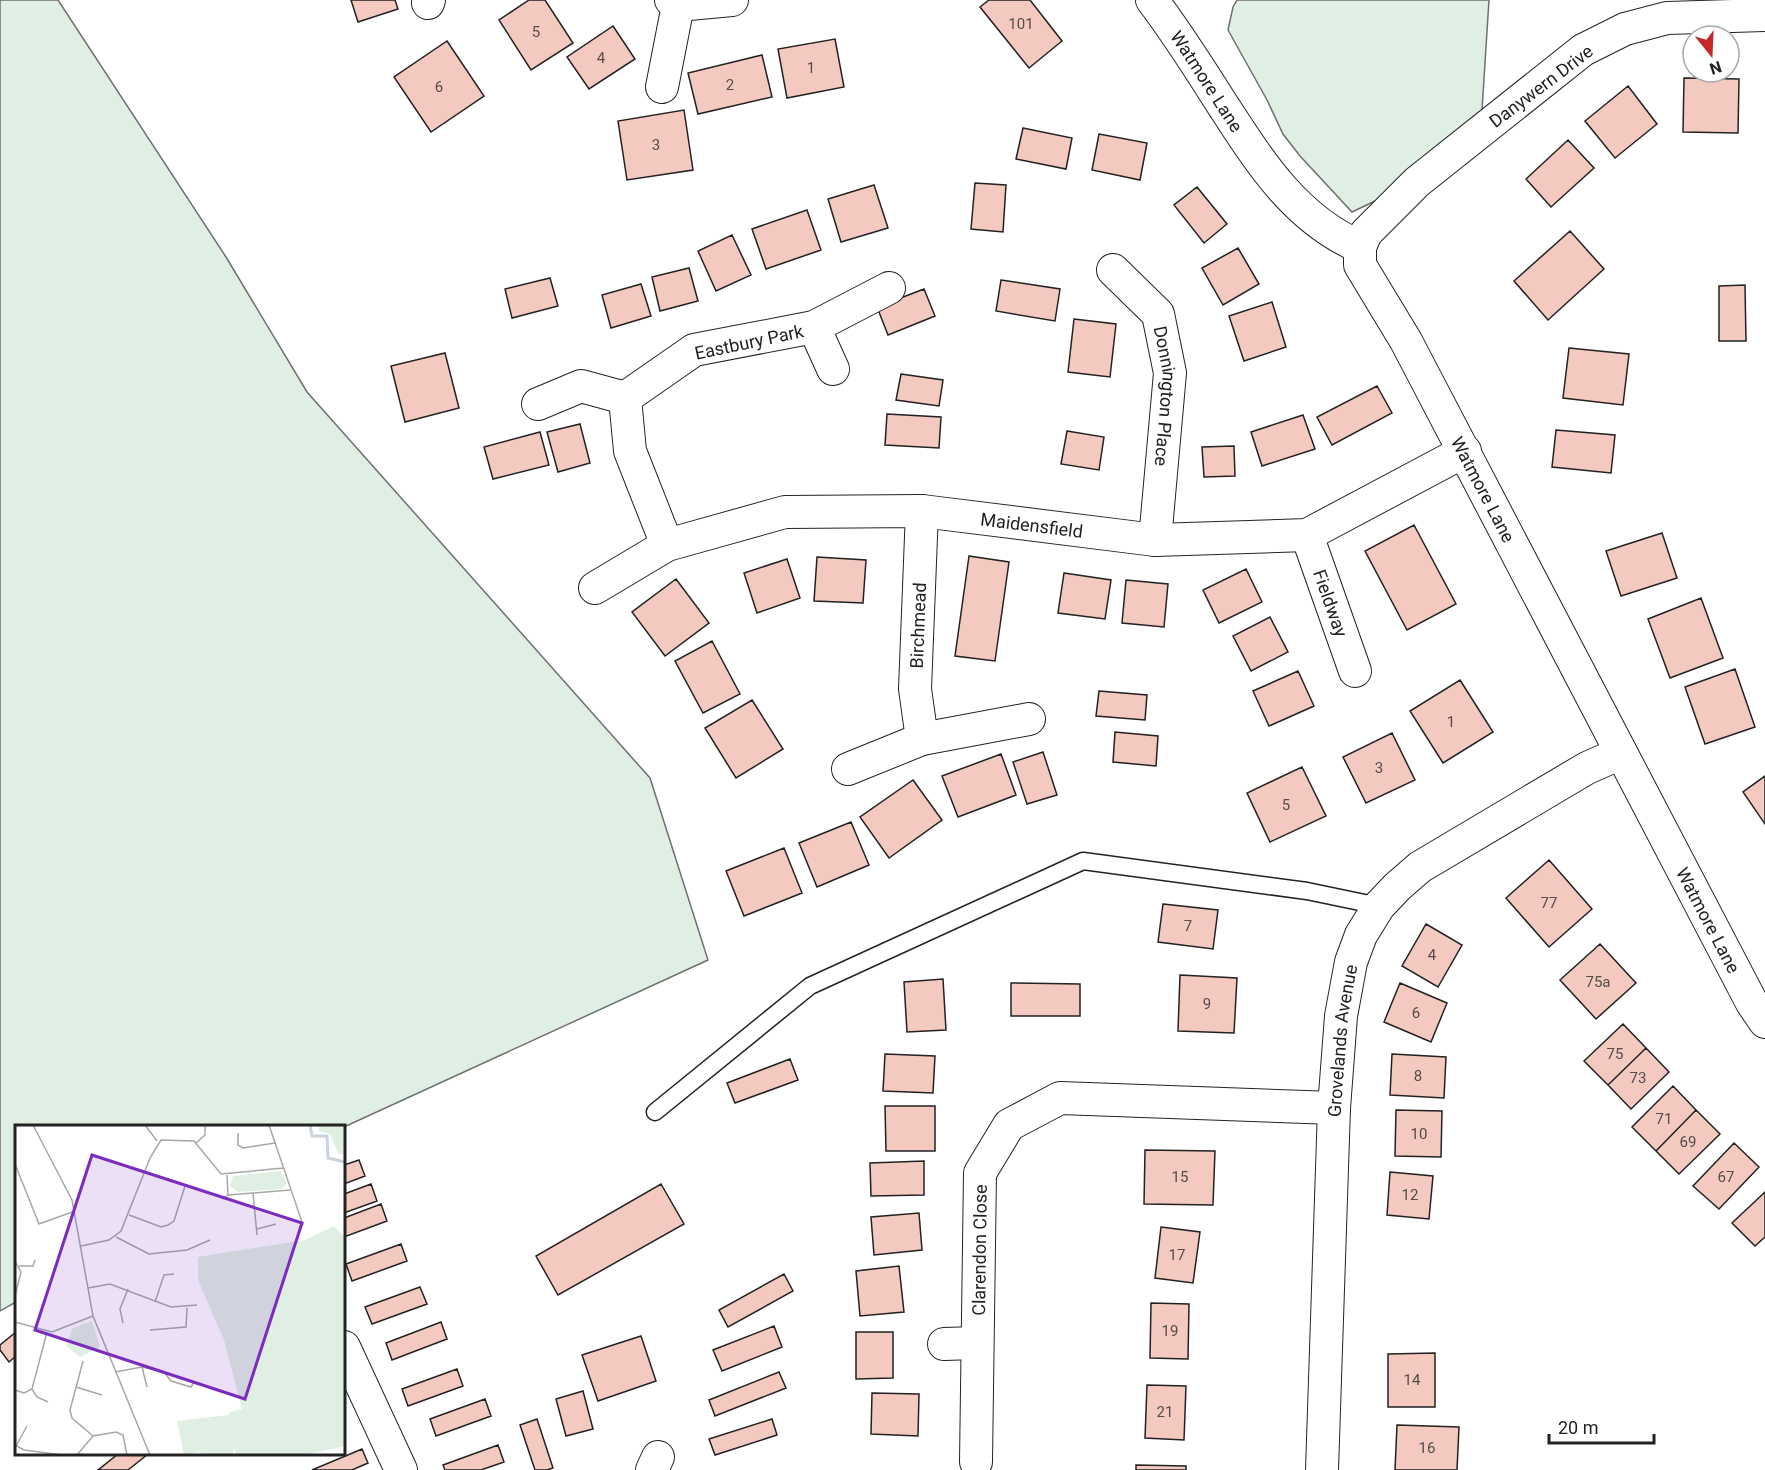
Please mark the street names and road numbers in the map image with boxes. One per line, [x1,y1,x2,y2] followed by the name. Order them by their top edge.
[1167,26,1248,136] street label: Watmore Lane
[1485,40,1597,132] street label: Danywern Drive
[693,320,806,364] street label: Eastbury Park
[1150,324,1181,467] street label: Donnington Place
[1447,433,1520,546] street label: Watmore Lane
[979,508,1084,541] street label: Maidensfield
[1309,566,1353,640] street label: Fieldway
[905,582,930,669] street label: Birchmead
[1672,864,1745,976] street label: Watmore Lane
[1323,963,1361,1117] street label: Grovelands Avenue
[968,1184,990,1316] street label: Clarendon Close

